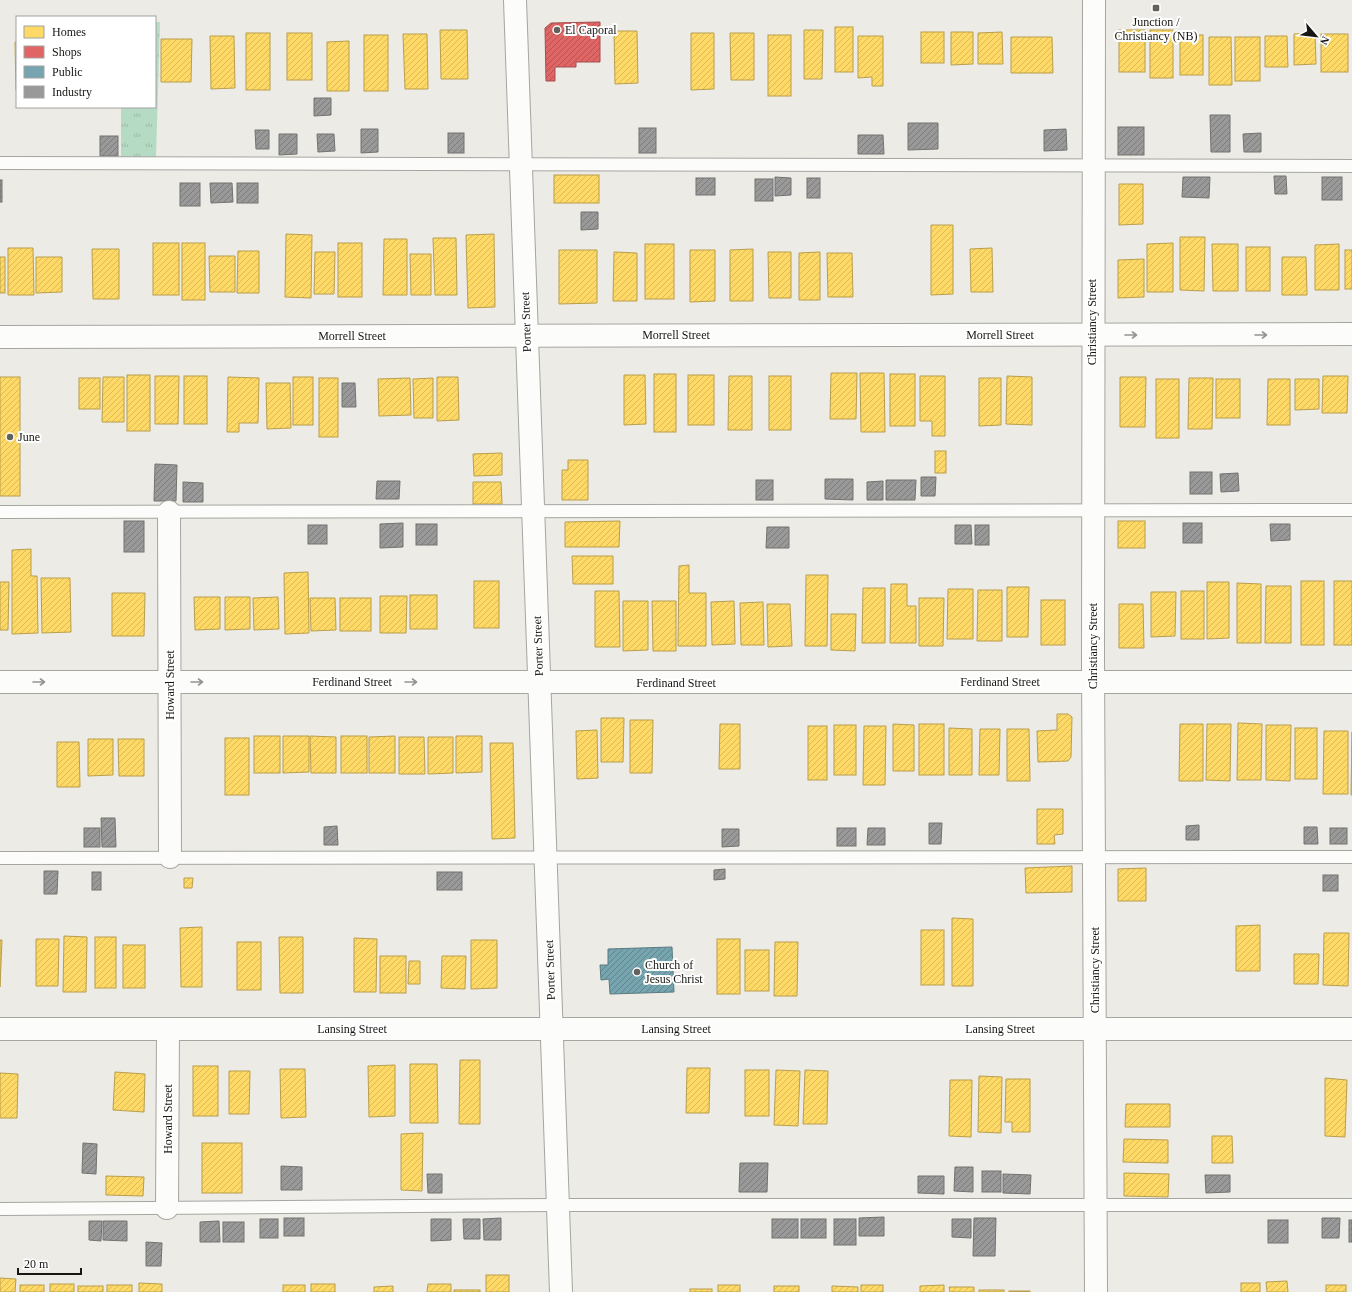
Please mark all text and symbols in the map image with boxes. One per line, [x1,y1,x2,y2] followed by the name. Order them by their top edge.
[1151,3,1161,13] marker: Junction / Christiancy (NB)
[1115,15,1198,43] place label: Junction / Christiancy (NB)
[16,16,156,108] legend
[1296,16,1336,56] north arrow
[565,23,617,37] place label: El Caporal
[52,25,86,39] text: Homes
[552,25,562,35] marker: El Caporal
[1318,34,1332,47] text: N
[52,45,82,59] text: Shops
[52,65,83,79] text: Public
[52,85,92,99] text: Industry
[1085,278,1099,365] street label: Christiancy Street
[518,291,534,352] street label: Porter Street
[642,328,710,342] street label: Morrell Street
[966,328,1034,342] street label: Morrell Street
[318,329,386,343] street label: Morrell Street
[1124,331,1137,339] one-way arrow
[1254,331,1267,338] one-way arrow
[18,430,40,444] place label: June
[5,432,15,442] marker: June
[1086,602,1100,689] street label: Christiancy Street
[530,615,546,676] street label: Porter Street
[163,650,177,720] street label: Howard Street
[312,675,392,689] street label: Ferdinand Street
[960,675,1040,689] street label: Ferdinand Street
[636,676,716,690] street label: Ferdinand Street
[32,678,45,686] one-way arrow
[190,678,203,686] one-way arrow
[404,678,417,686] one-way arrow
[1088,926,1102,1013] street label: Christiancy Street
[542,939,558,1000] street label: Porter Street
[645,958,703,986] place label: Church of Jesus Christ
[632,967,642,977] marker: Church of Jesus Christ
[317,1022,387,1036] street label: Lansing Street
[641,1022,711,1036] street label: Lansing Street
[965,1022,1035,1036] street label: Lansing Street
[161,1084,175,1154] street label: Howard Street
[18,1250,81,1276] scale bar
[24,1257,49,1271] text: 20 m

